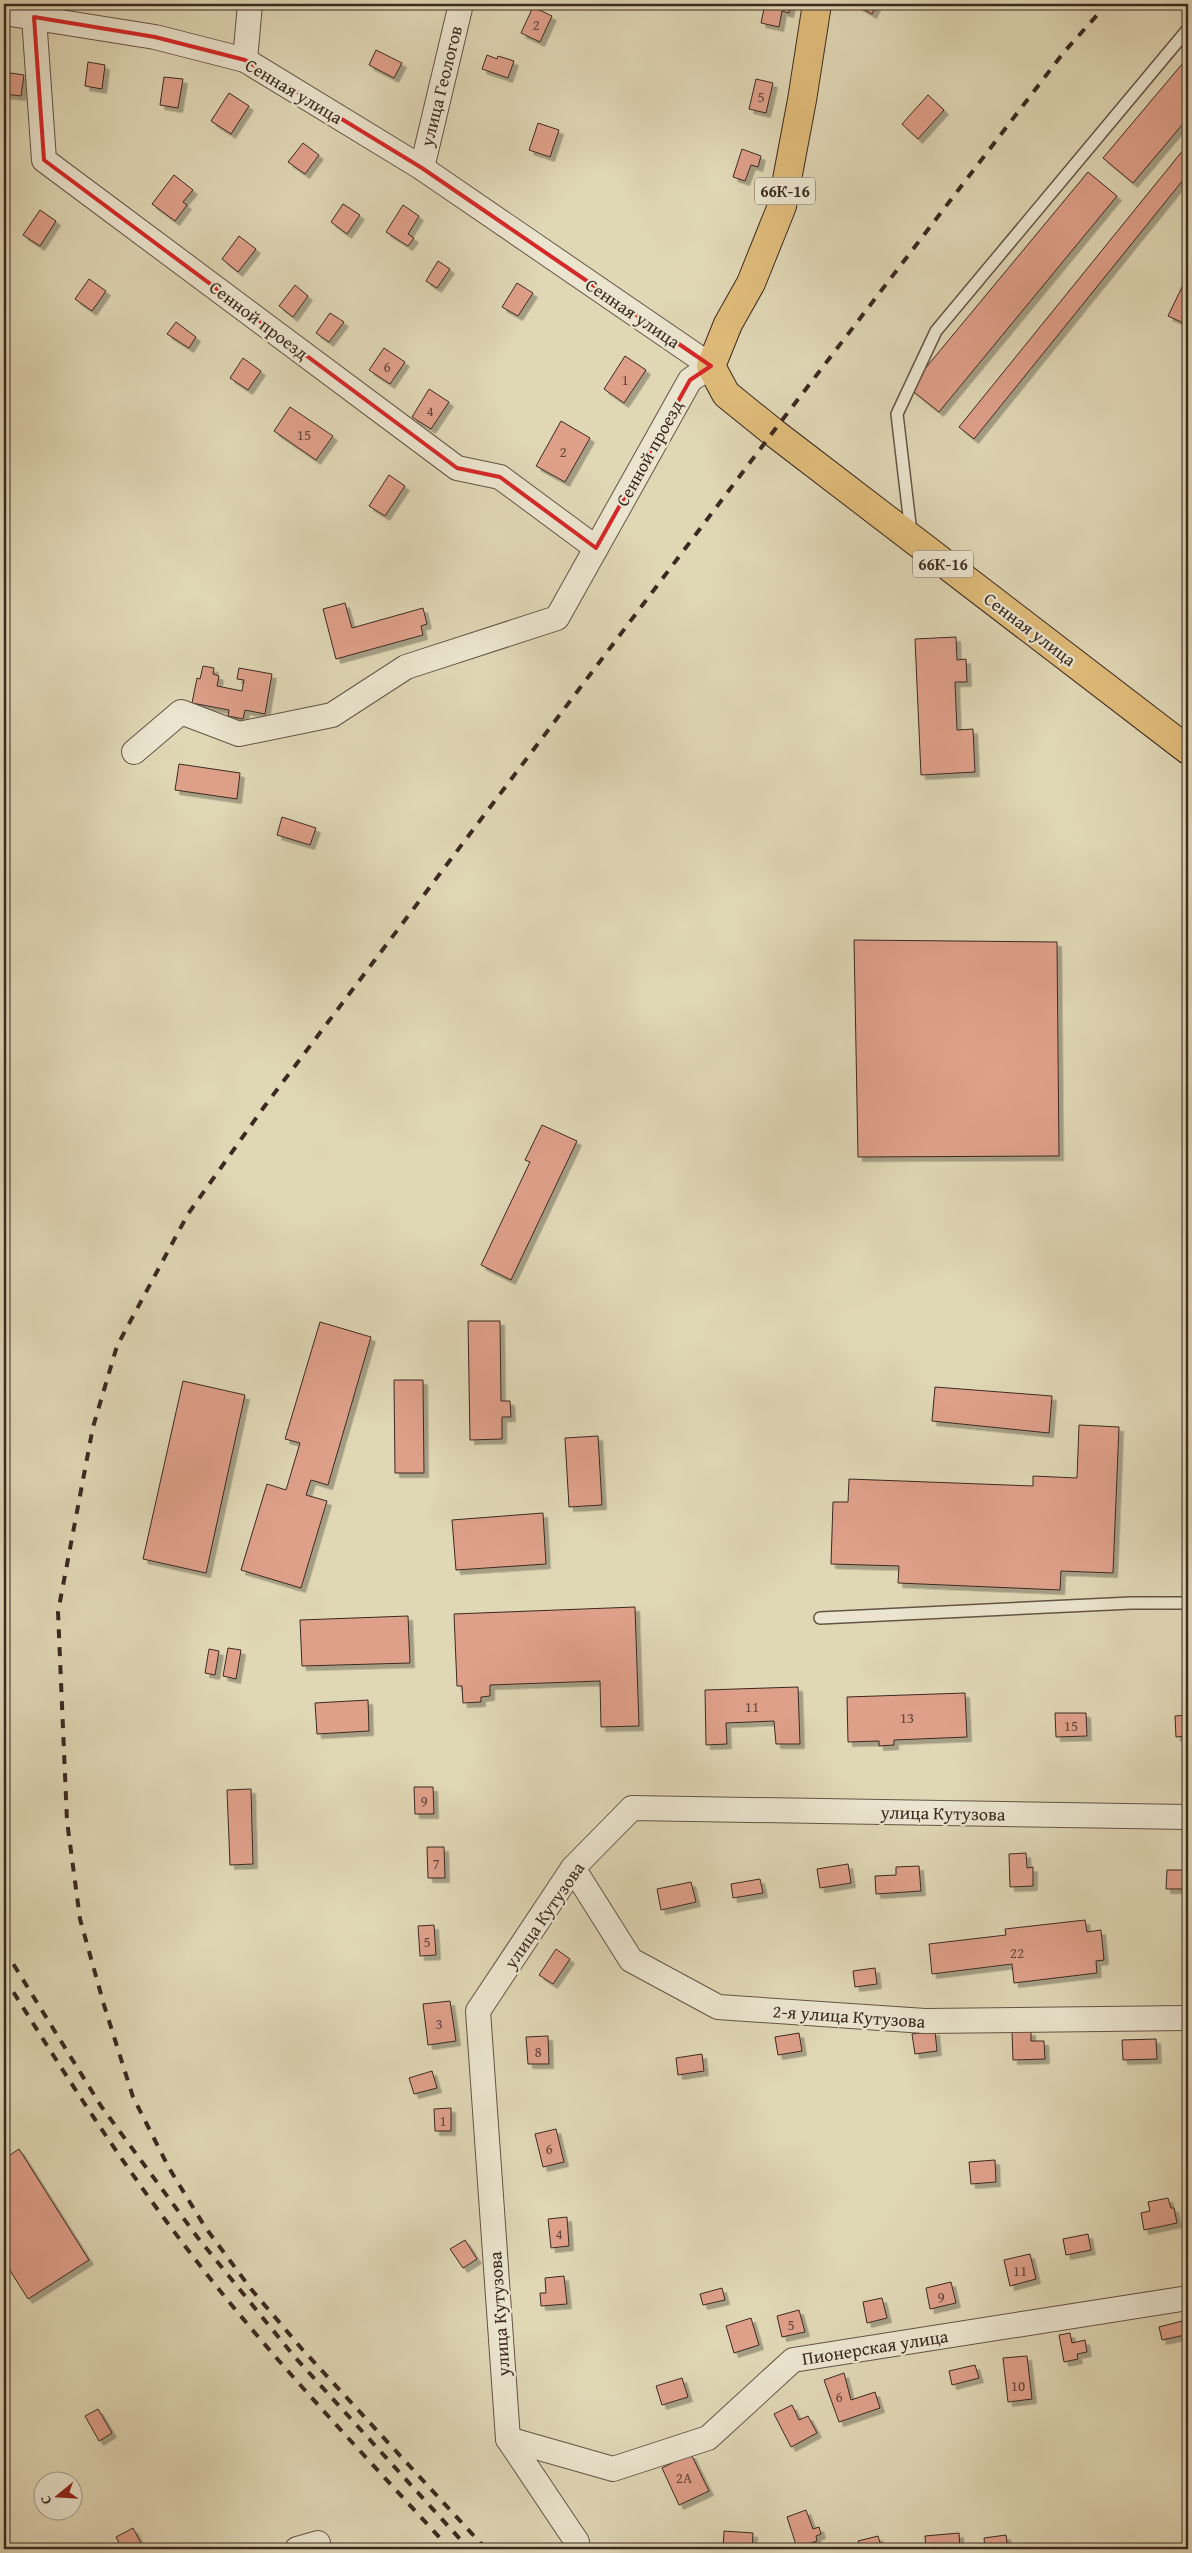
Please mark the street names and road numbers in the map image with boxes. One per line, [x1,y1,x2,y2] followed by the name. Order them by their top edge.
[413,23,469,150] street label: улица Геологов
[240,51,348,131] street label: Сенная улица
[755,178,815,205] road number: 66К-16
[580,271,686,355] street label: Сенная улица
[204,274,314,366] street label: Сенной проезд
[609,395,690,511] street label: Сенной проезд
[913,550,973,578] road number: 66К-16
[978,585,1082,673] street label: Сенная улица
[879,1798,1006,1828] street label: улица Кутузова
[497,1856,591,1975] street label: улица Кутузова
[772,1997,927,2035] street label: 2-я улица Кутузова
[481,2250,517,2378] street label: улица Кутузова
[800,2322,950,2372] street label: Пионерская улица

